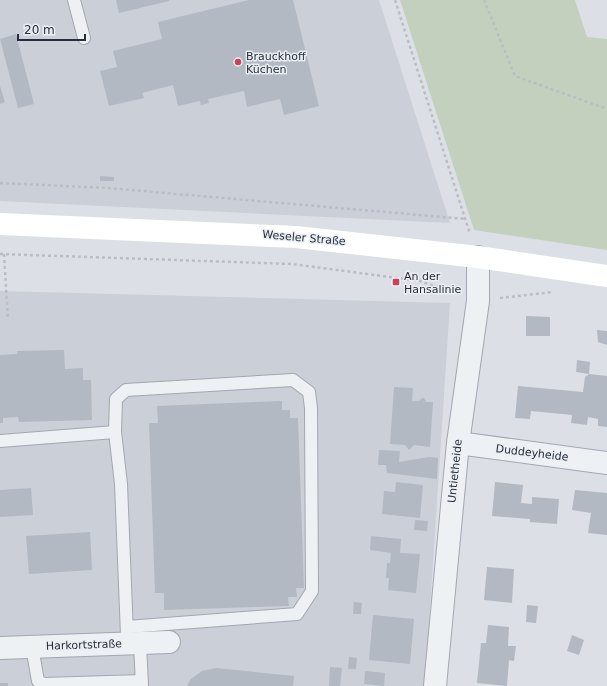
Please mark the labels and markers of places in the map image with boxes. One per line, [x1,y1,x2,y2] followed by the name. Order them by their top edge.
[246,50,306,76] place label: Brauckhoff Küchen
[233,57,243,67] marker: Brauckhoff Küchen
[404,270,462,296] place label: An der Hansalinie
[391,277,401,287] marker: An der Hansalinie

